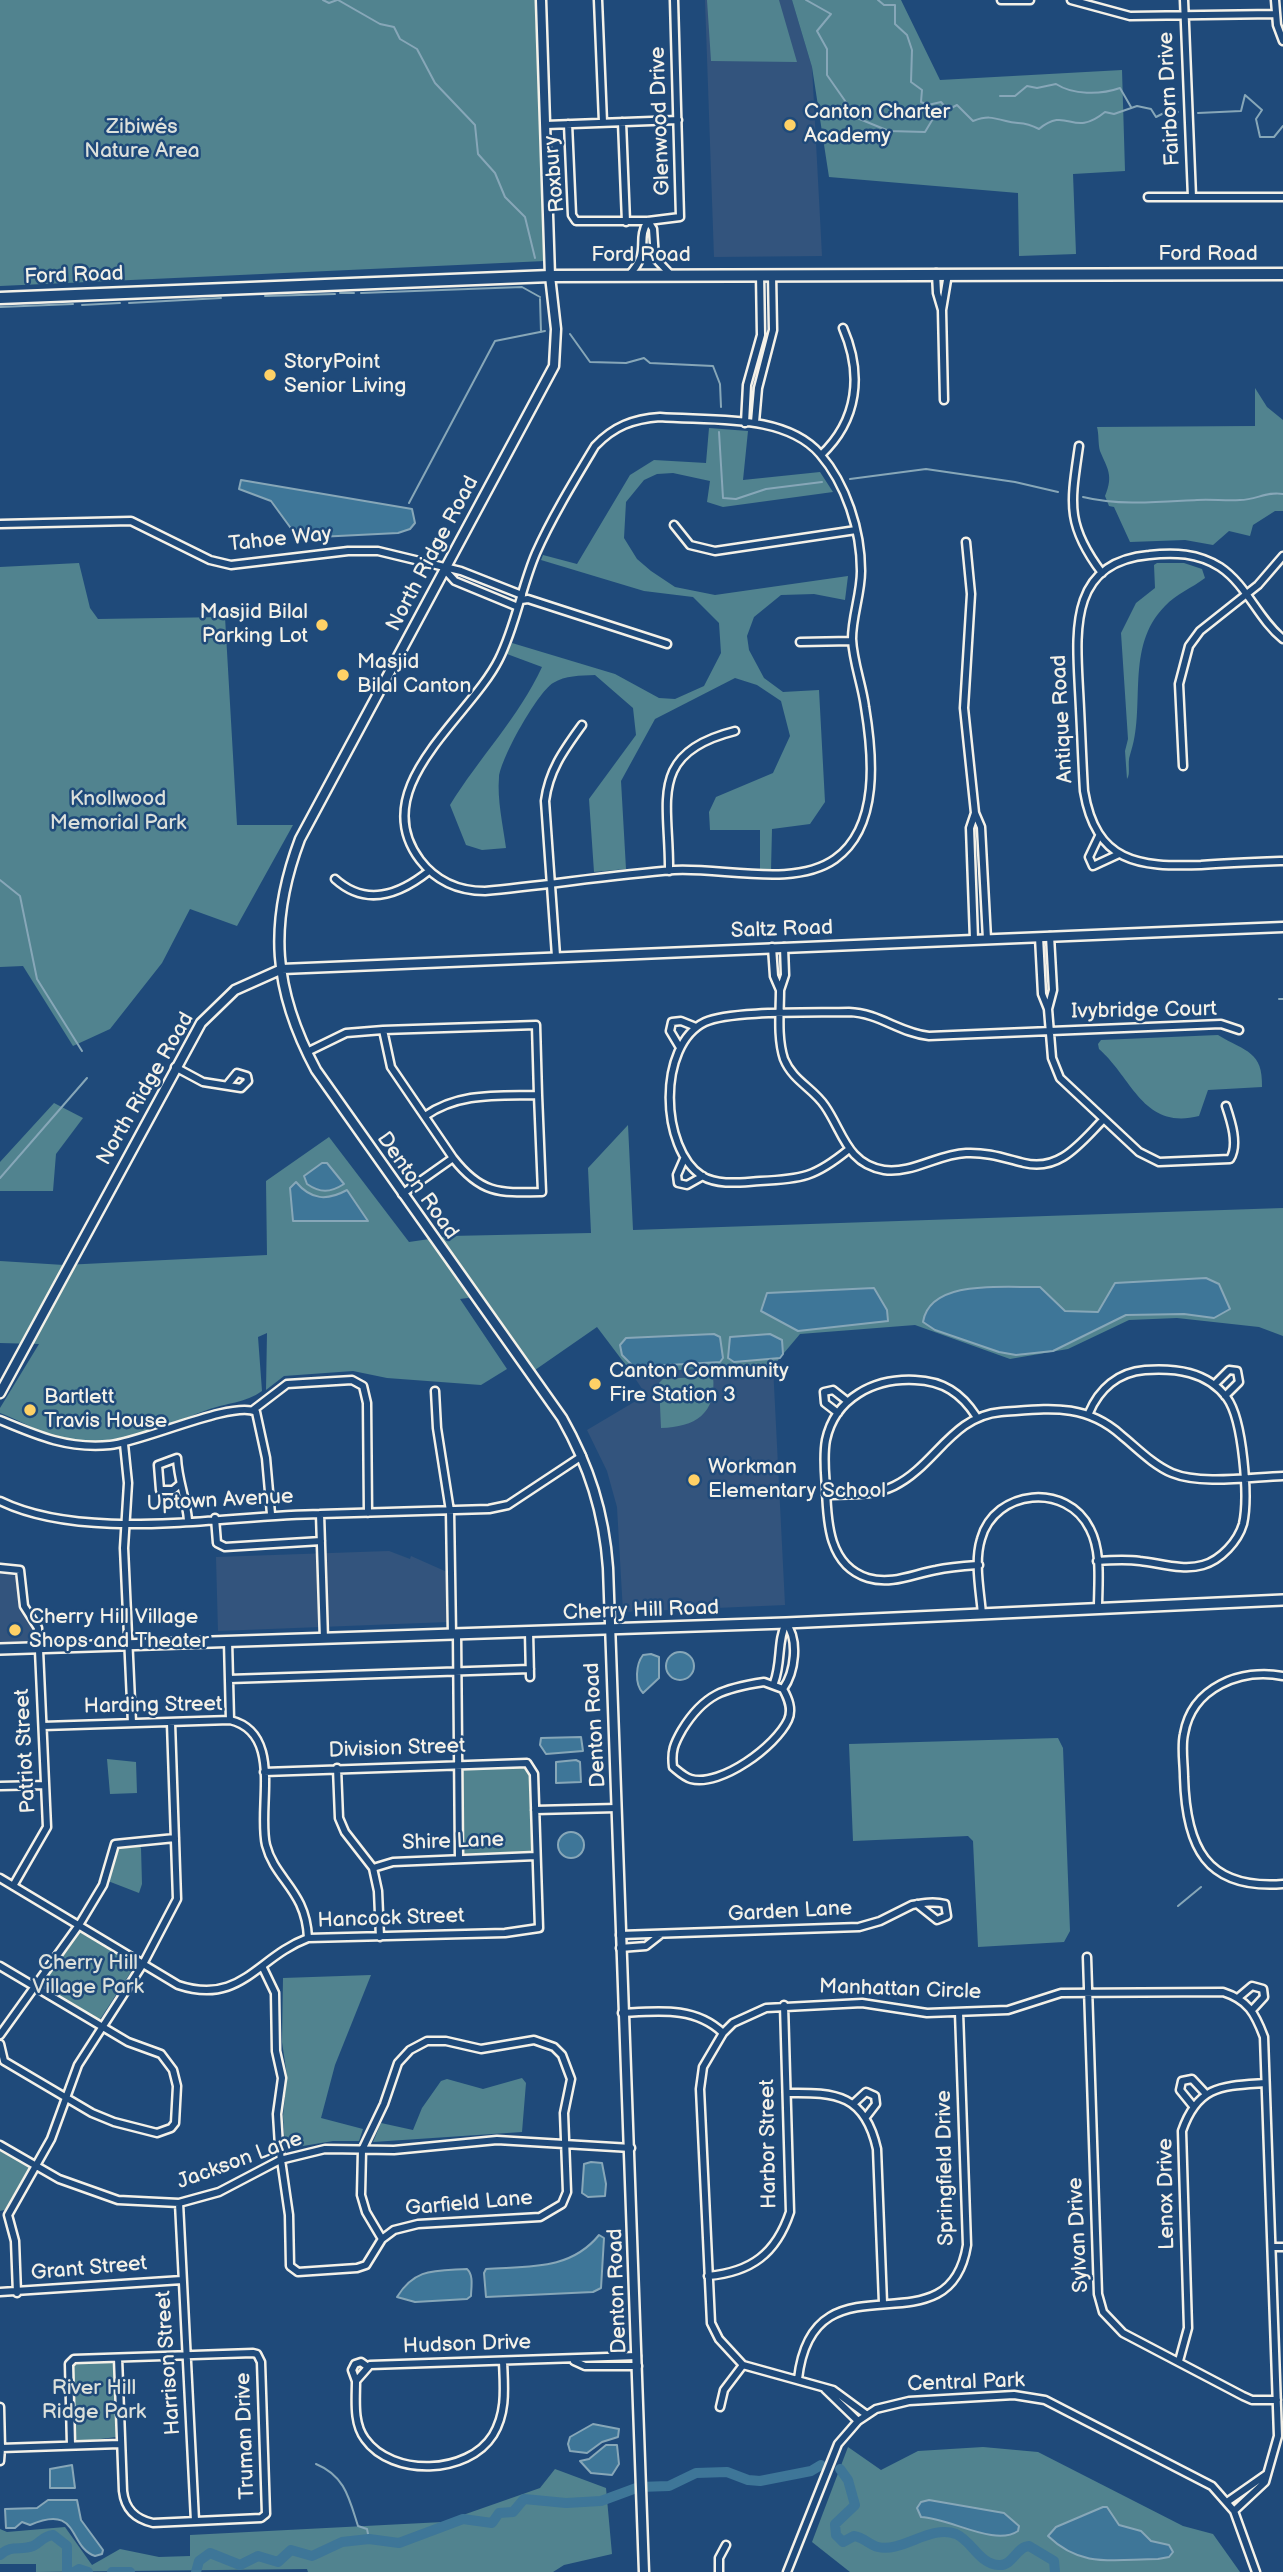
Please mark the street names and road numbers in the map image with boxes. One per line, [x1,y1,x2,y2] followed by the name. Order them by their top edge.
[1154,31,1186,167] street label: Fairborn Drive
[646,46,676,196] street label: Glenwood Drive
[539,134,571,214] street label: Roxbury
[1158,242,1258,268] street label: Ford Road
[591,243,691,269] street label: Ford Road
[24,262,124,290] street label: Ford Road
[381,472,485,636] street label: North Ridge Road
[227,522,333,558] street label: Tahoe Way
[1047,654,1079,784] street label: Antique Road
[730,916,834,944] street label: Saltz Road
[1071,997,1217,1025] street label: Ivybridge Court
[92,1008,200,1170] street label: North Ridge Road
[371,1127,463,1245] street label: Denton Road
[146,1485,294,1517] street label: Uptown Avenue
[562,1596,720,1626] street label: Cherry Hill Road
[580,1662,612,1788] street label: Denton Road
[10,1688,42,1814] street label: Patriot Street
[83,1692,223,1720] street label: Harding Street
[328,1734,466,1764] street label: Division Street
[402,1828,504,1856] street label: Shire Lane
[727,1896,853,1928] street label: Garden Lane
[317,1904,465,1934] street label: Hancock Street
[819,1975,981,2005] street label: Manhattan Circle
[755,2079,783,2209] street label: Harbor Street
[932,2090,960,2246] street label: Springfield Drive
[174,2127,306,2195] street label: Jackson Lane
[1153,2138,1181,2250] street label: Lenox Drive
[1063,2177,1095,2293] street label: Sylvan Drive
[404,2186,534,2222] street label: Garfield Lane
[603,2228,633,2354] street label: Denton Road
[30,2251,148,2287] street label: Grant Street
[151,2290,187,2436] street label: Harrison Street
[402,2330,532,2360] street label: Hudson Drive
[907,2368,1025,2398] street label: Central Park
[231,2372,261,2500] street label: Truman Drive

